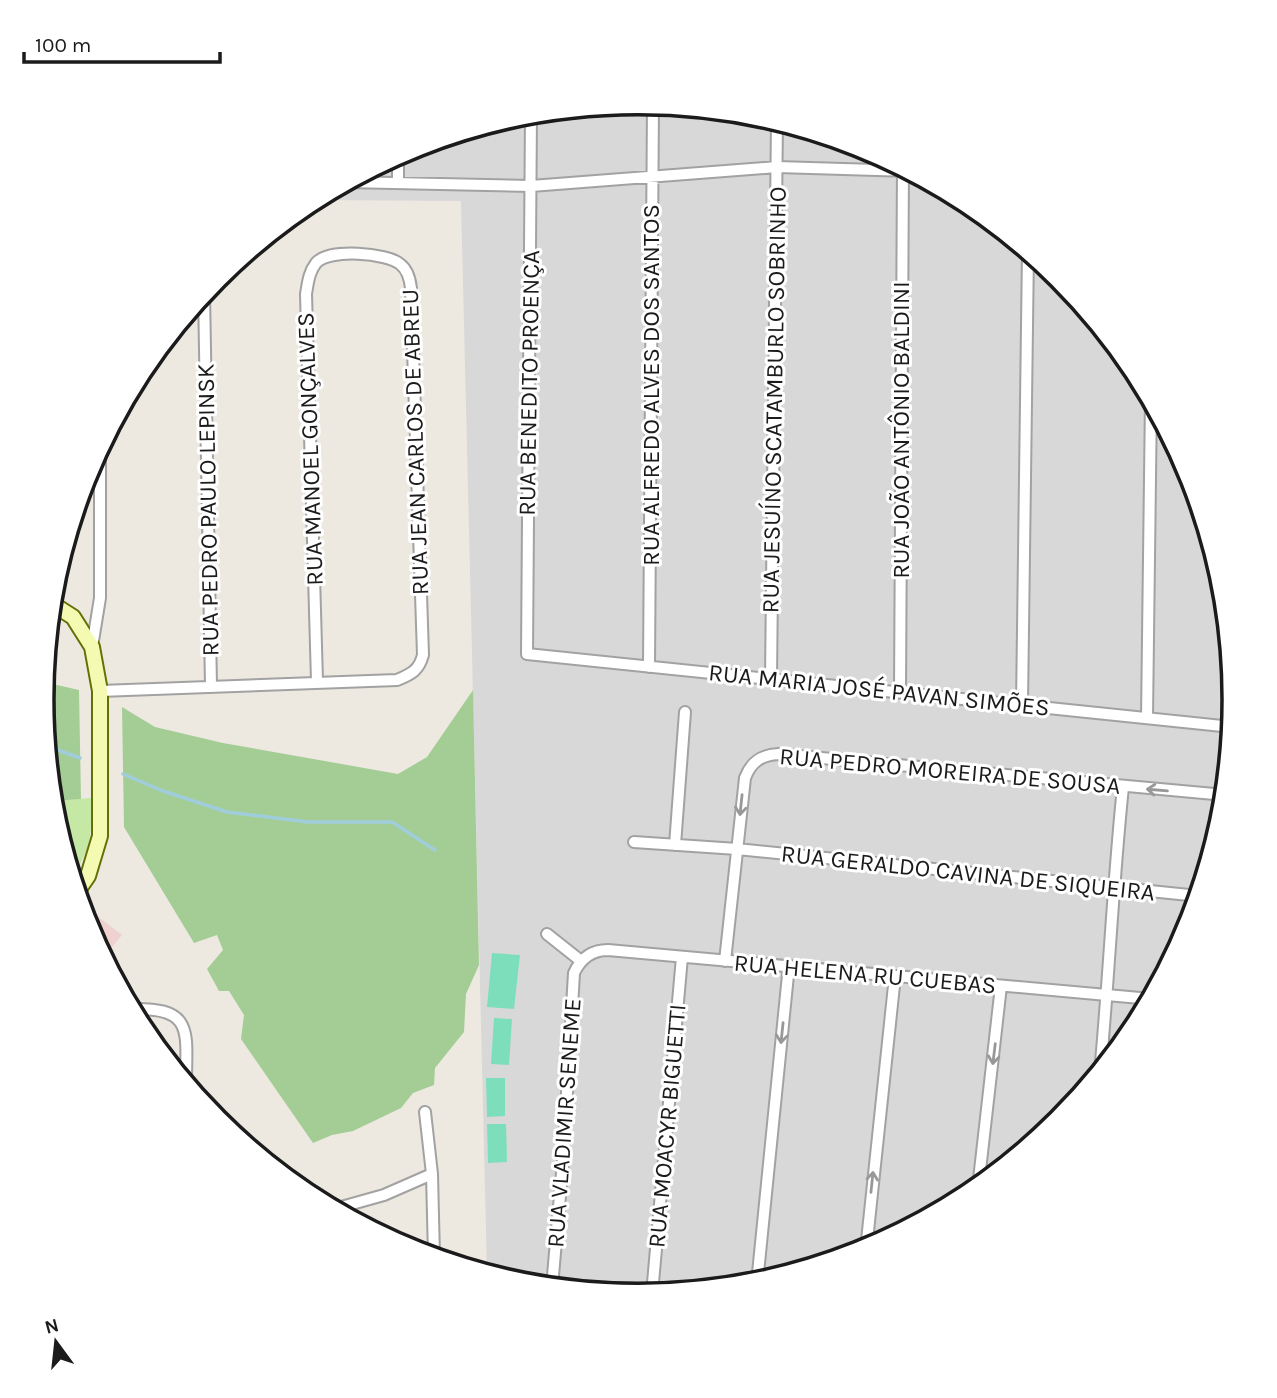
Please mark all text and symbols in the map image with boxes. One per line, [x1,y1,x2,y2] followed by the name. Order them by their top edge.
[24,21,220,65] scale bar
[35,33,92,57] text: 100 m
[755,186,792,614] street label: RUA JESUÍNO SCATAMBURLO SOBRINHO
[637,204,665,566] street label: RUA ALFREDO ALVES DOS SANTOS
[513,250,545,516] street label: RUA BENEDITO PROENÇA
[886,281,915,579] street label: RUA JOÃO ANTÔNIO BALDINI
[396,288,434,596] street label: RUA JEAN CARLOS DE ABREU
[291,312,329,586] street label: RUA MANOEL GONÇALVES
[191,363,225,657] street label: RUA PEDRO PAULO LEPINSK
[707,657,1051,722] street label: RUA MARIA JOSÉ PAVAN SIMÕES
[778,742,1122,800] street label: RUA PEDRO MOREIRA DE SOUSA
[1147,783,1169,796] one-way arrow
[735,793,748,816] one-way arrow
[780,839,1157,907] street label: RUA GERALDO CAVINA DE SIQUEIRA
[733,949,997,999] street label: RUA HELENA RU CUEBAS
[541,997,587,1249] street label: RUA VLADIMIR SENEME
[642,1003,692,1249] street label: RUA MOACYR BIGUETTI
[776,1021,789,1044] one-way arrow
[987,1042,1000,1065] one-way arrow
[866,1172,879,1194] one-way arrow
[21,1307,91,1377] north arrow
[42,1314,61,1339] text: N

